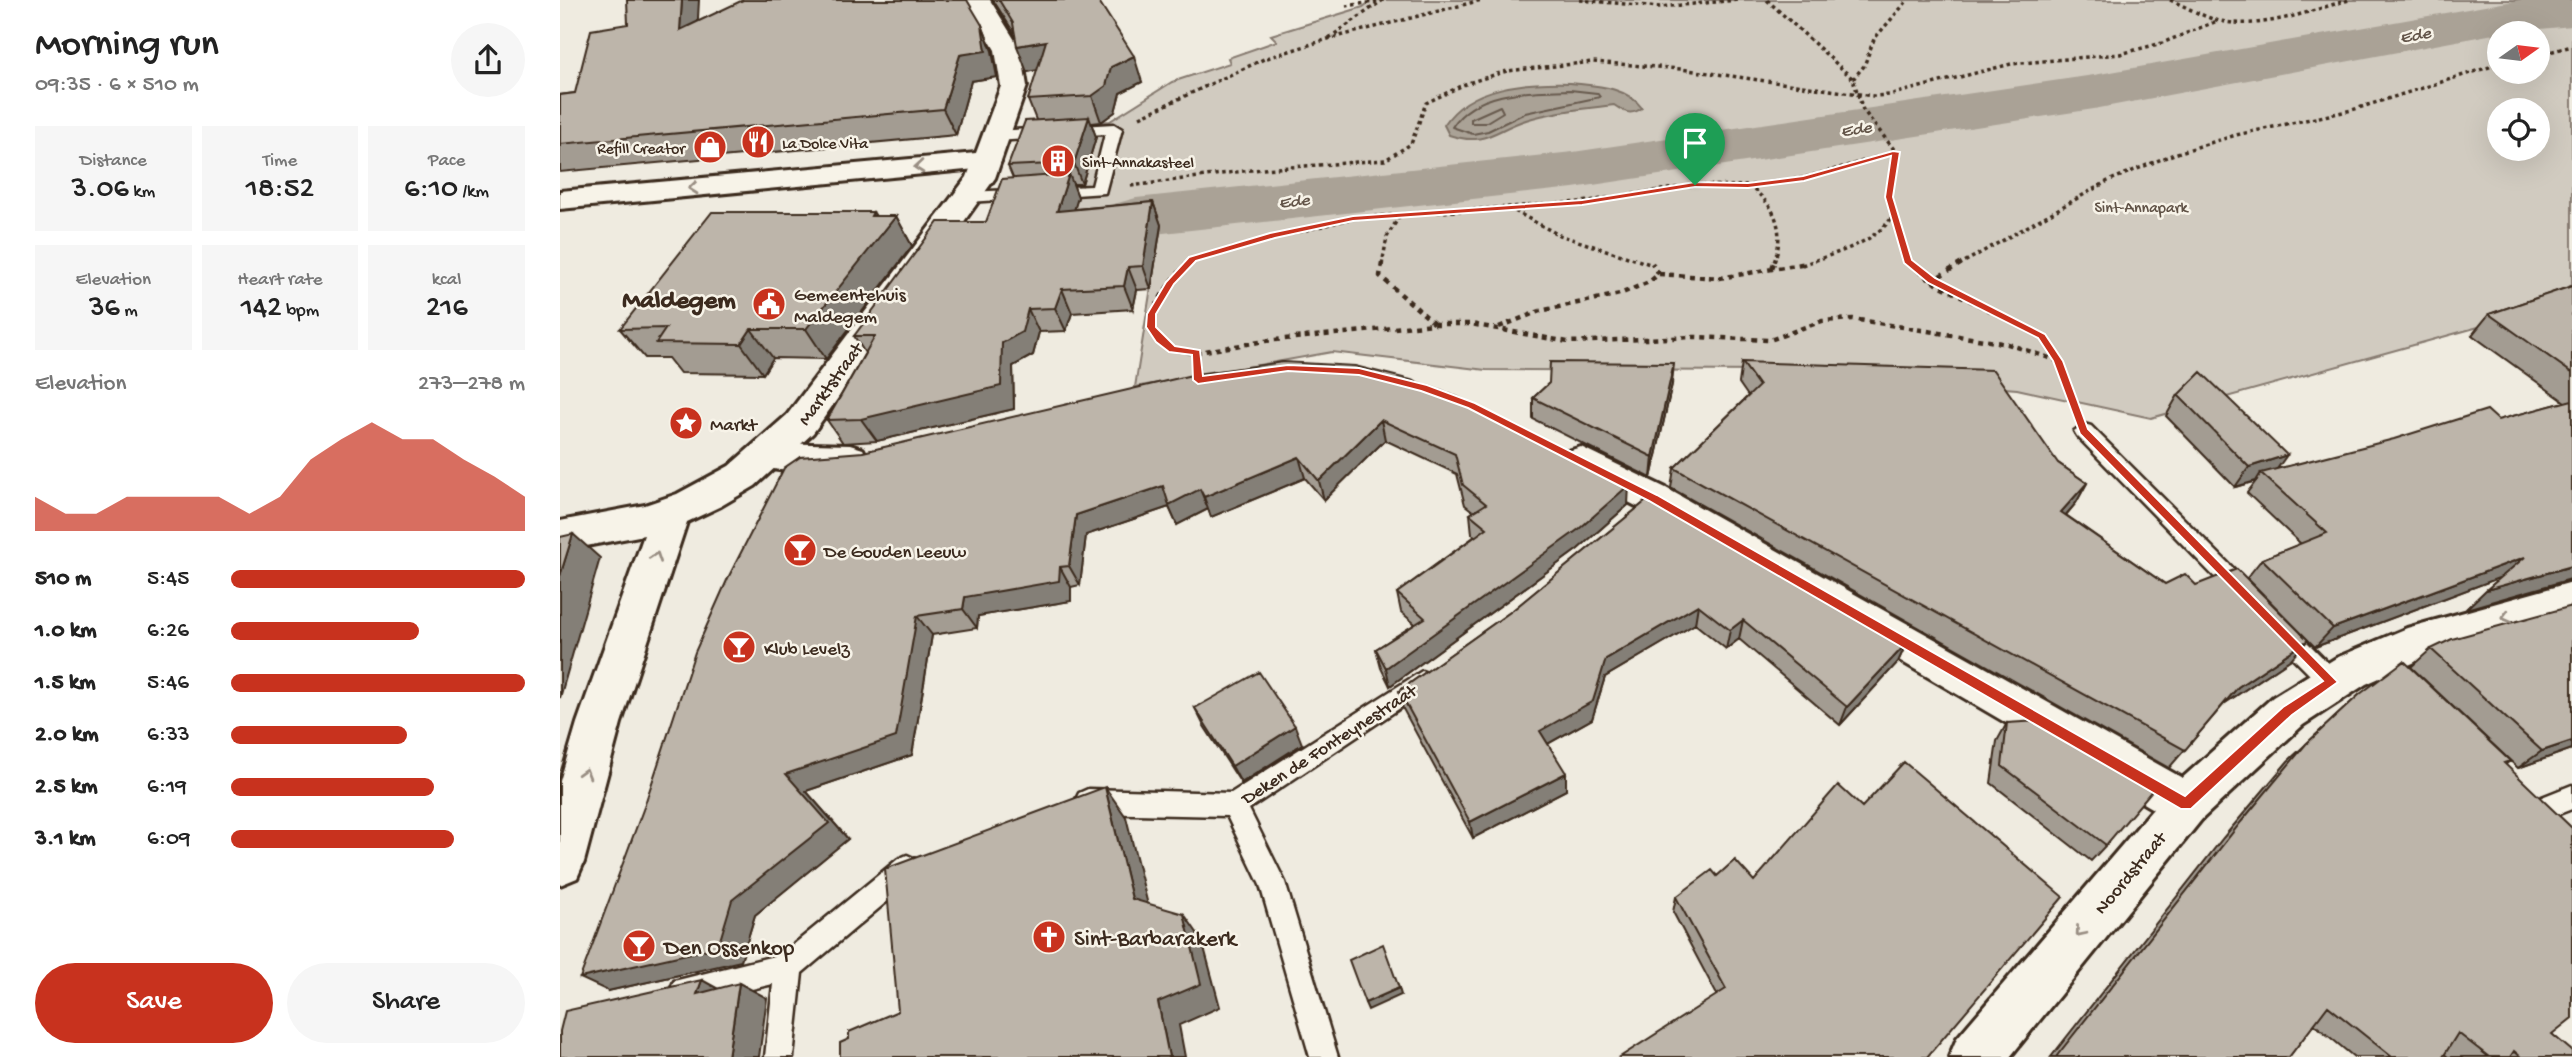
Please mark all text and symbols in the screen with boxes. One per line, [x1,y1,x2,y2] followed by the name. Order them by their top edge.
[2487,21,2550,84] north arrow
[2487,21,2550,161] map controls
[451,23,525,97] button: share
[2398,23,2433,49] water label: Ede
[35,24,219,68] text: Morning run
[35,72,199,99] text: 09:35 · 6 × 510 m
[2487,98,2550,161] button: locate
[1665,113,1725,185] pin
[1839,118,1874,143] water label: Ede
[739,123,777,161] restaurant icon: La Dolce Vita
[1676,124,1714,162] icon: arrive
[691,128,729,166] shop icon: Refill Creator
[782,136,869,155] place label: La Dolce Vita
[597,141,686,160] place label: Refill Creator
[1039,142,1077,180] building icon: Sint-Annakasteel
[80,150,147,173] text: Distance
[263,150,297,173] text: Time
[428,150,465,173] text: Pace
[1082,155,1194,174] place label: Sint-Annakasteel
[914,160,925,175] one-way arrow
[71,173,129,208] text: 3.06
[246,173,314,208] text: 18:52
[404,173,458,208] text: 6:10
[687,180,698,195] one-way arrow
[129,181,155,204] text: km
[458,181,489,204] text: /km
[1278,190,1312,215] water label: Ede
[2094,200,2189,219] park label: Sint-Annapark
[76,269,151,292] text: Elevation
[237,269,323,292] text: Heart rate
[432,269,462,292] text: kcal
[750,285,788,323] public building icon: Gemeentehuis Maldegem
[794,285,907,330] place label: Gemeentehuis Maldegem
[622,287,736,318] district label: Maldegem
[89,292,120,327] text: 36
[241,292,282,327] text: 142
[426,292,468,327] text: 216
[120,300,138,323] text: m
[282,300,319,323] text: bpm
[794,337,871,431] street label: Marktstraat
[35,371,126,398] text: Elevation
[418,371,525,398] text: 273–278 m
[667,404,705,442] place icon: Markt
[710,415,759,438] place label: Markt
[781,531,819,569] bar icon: De Gouden Leeuw
[822,542,966,565] place label: De Gouden Leeuw
[648,551,662,563] one-way arrow
[35,566,91,593] text: 510 m
[147,566,189,593] text: 5:45
[2500,609,2512,623] one-way arrow
[35,618,97,645] text: 1.0 km
[147,618,189,645] text: 6:26
[720,628,758,666] bar icon: Klub Levelz
[764,639,850,662] place label: Klub Levelz
[35,670,96,697] text: 1.5 km
[147,670,189,697] text: 5:46
[1236,679,1424,812] street label: Deken de Fonteynestraat
[35,722,99,749] text: 2.0 km
[147,722,190,749] text: 6:33
[577,767,591,779] one-way arrow
[35,774,98,801] text: 2.5 km
[147,774,187,801] text: 6:19
[35,826,95,853] text: 3.1 km
[147,826,190,853] text: 6:09
[2091,827,2174,920] street label: Noordstraat
[1030,918,1068,956] church icon: Sint-Barbarakerk
[2075,924,2088,937] one-way arrow
[620,927,658,965] bar icon: Den Ossenkop
[1074,927,1239,954] place label: Sint-Barbarakerk
[662,936,794,963] place label: Den Ossenkop
[35,963,273,1043] button: Save
[287,963,525,1043] button: Share

